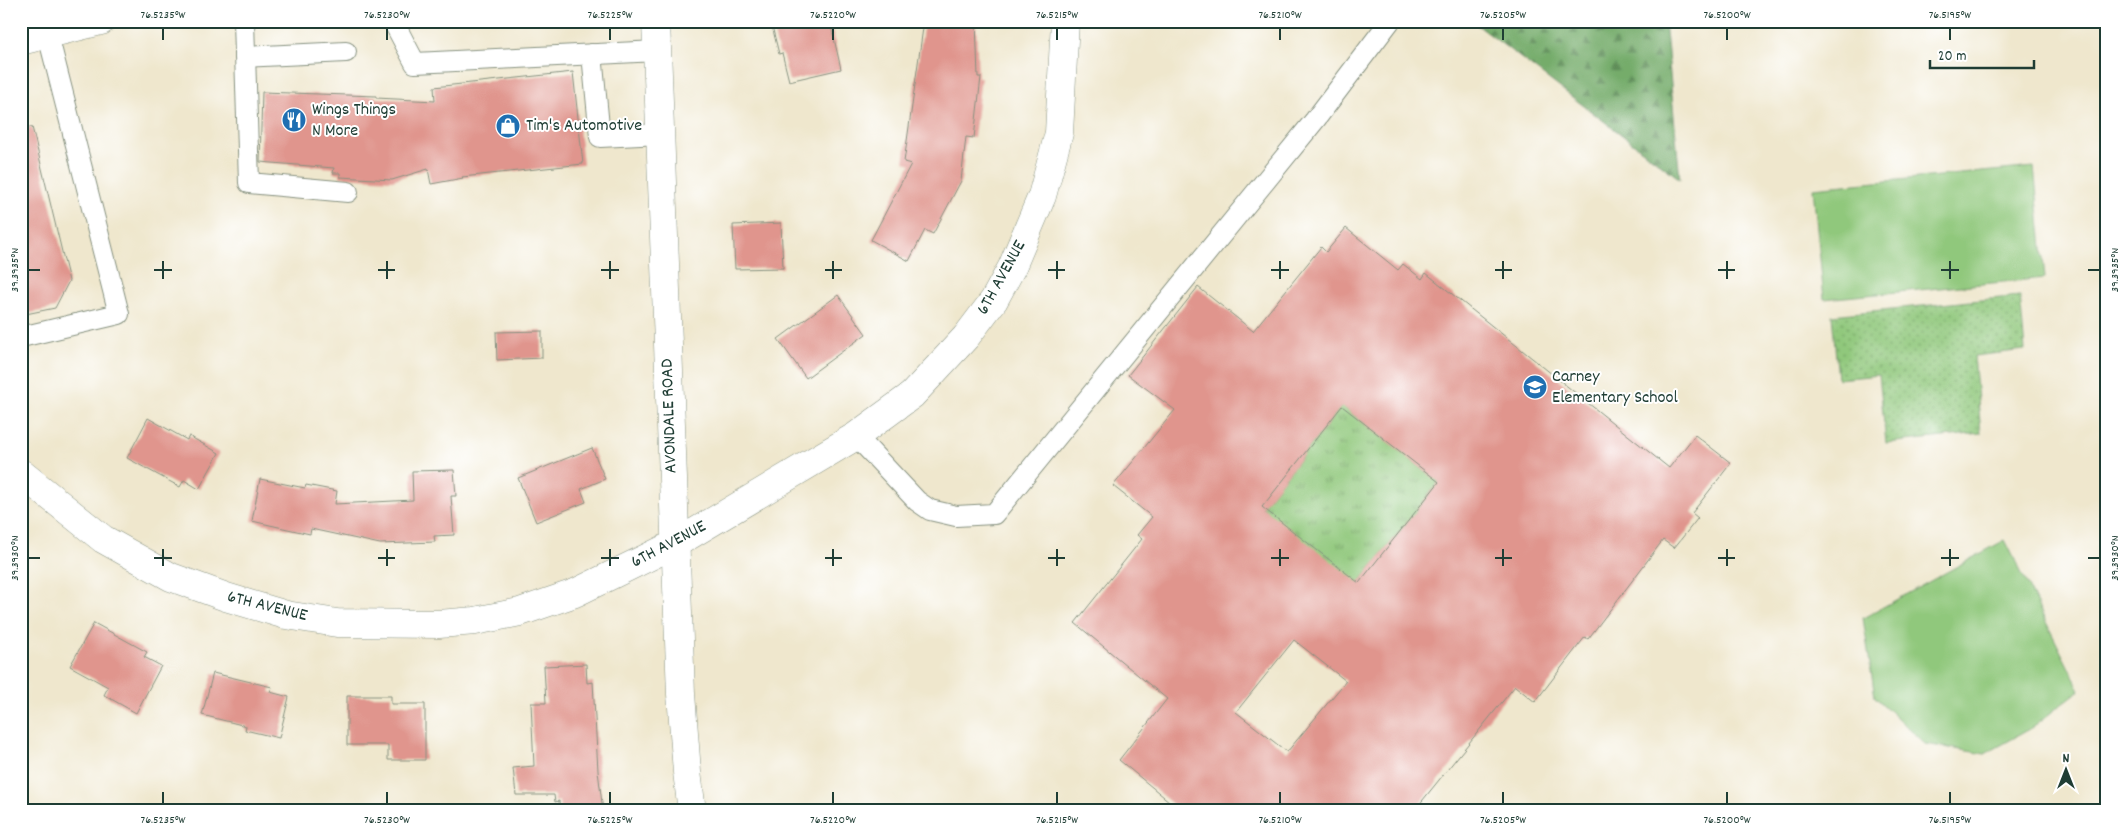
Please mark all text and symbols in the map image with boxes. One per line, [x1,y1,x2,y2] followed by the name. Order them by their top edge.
[141,7,186,24] text: 76.5235°W
[364,7,410,24] text: 76.5230°W
[588,7,633,24] text: 76.5225°W
[810,7,856,24] text: 76.5220°W
[1036,7,1078,24] text: 76.5215°W
[1258,7,1302,24] text: 76.5210°W
[1480,7,1526,24] text: 76.5205°W
[1703,7,1751,24] text: 76.5200°W
[1929,7,1971,24] text: 76.5195°W
[1930,38,2034,70] scale bar
[1938,46,1966,68] text: 20 m
[312,98,396,144] place label: Wings Things N More
[281,107,307,133] restaurant icon: Wings Things N More
[495,113,521,139] shop icon: Tim's Automotive
[526,114,642,139] place label: Tim's Automotive
[971,236,1033,320] street label: 6TH AVENUE
[7,248,24,292] text: 39.3935°N
[2107,248,2124,292] text: 39.3935°N
[656,358,684,474] street label: AVONDALE ROAD
[1552,365,1679,411] place label: Carney Elementary School
[1522,374,1548,400] school or university icon: Carney Elementary School
[627,515,711,575] street label: 6TH AVENUE
[7,535,24,581] text: 39.3930°N
[2107,535,2124,581] text: 39.3930°N
[224,585,310,629] street label: 6TH AVENUE
[2040,744,2090,794] north arrow
[2063,749,2070,769] text: N
[141,812,186,829] text: 76.5235°W
[364,812,410,829] text: 76.5230°W
[588,812,633,829] text: 76.5225°W
[810,812,856,829] text: 76.5220°W
[1036,812,1078,829] text: 76.5215°W
[1258,812,1302,829] text: 76.5210°W
[1480,812,1526,829] text: 76.5205°W
[1703,812,1751,829] text: 76.5200°W
[1929,812,1971,829] text: 76.5195°W

